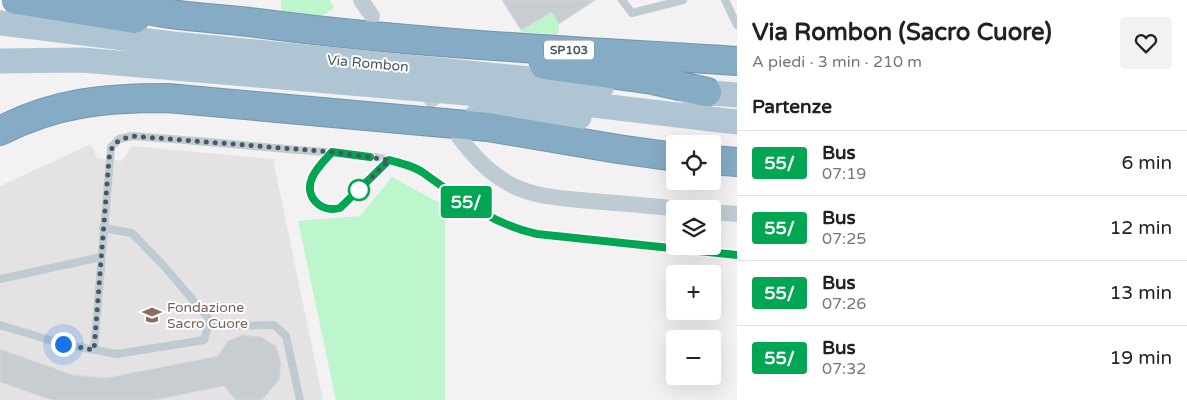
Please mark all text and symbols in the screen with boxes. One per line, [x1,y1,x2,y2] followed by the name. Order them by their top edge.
[1120,17,1172,69] button: heart
[752,18,1052,47] text: Via Rombon (Sacro Cuore)
[544,40,594,60] road number: SP103
[326,51,409,76] street label: Via Rombon
[752,52,922,72] text: A piedi · 3 min · 210 m
[752,96,832,118] text: Partenze
[666,135,721,385] map controls
[666,135,721,190] button: locate
[822,142,856,164] text: Bus
[764,152,795,174] text: 55/
[1121,152,1172,174] text: 6 min
[822,164,866,184] text: 07:19
[348,179,370,201] unlabelled marker
[437,186,495,218] line badge: 55/
[451,191,481,213] text: 55/
[666,200,721,255] button: layers
[822,207,856,229] text: Bus
[764,217,795,239] text: 55/
[1109,217,1172,239] text: 12 min
[822,229,866,249] text: 07:25
[666,265,721,320] button: +
[822,272,856,294] text: Bus
[764,282,795,304] text: 55/
[1109,282,1172,304] text: 13 min
[822,294,866,314] text: 07:26
[167,299,248,332] place label: Fondazione Sacro Cuore
[141,304,163,326] school or university icon: Fondazione Sacro Cuore
[666,330,721,385] button: −
[51,332,76,357] your location
[822,337,856,359] text: Bus
[764,347,795,369] text: 55/
[1109,347,1172,369] text: 19 min
[822,359,866,379] text: 07:32

